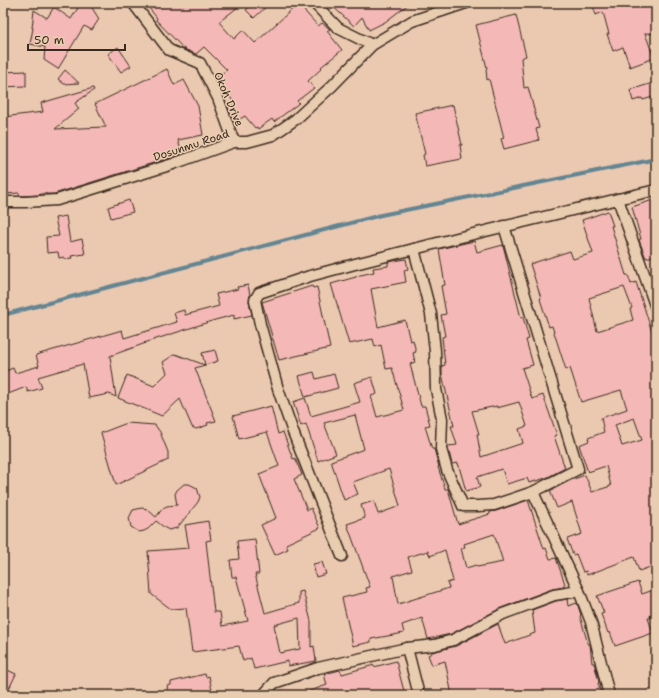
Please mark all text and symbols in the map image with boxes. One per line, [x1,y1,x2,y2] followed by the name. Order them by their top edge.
[28,26,125,52] scale bar
[34,32,64,48] text: 50 m
[210,70,247,129] street label: Okoh Drive
[151,126,231,165] street label: Dosunmu Road

